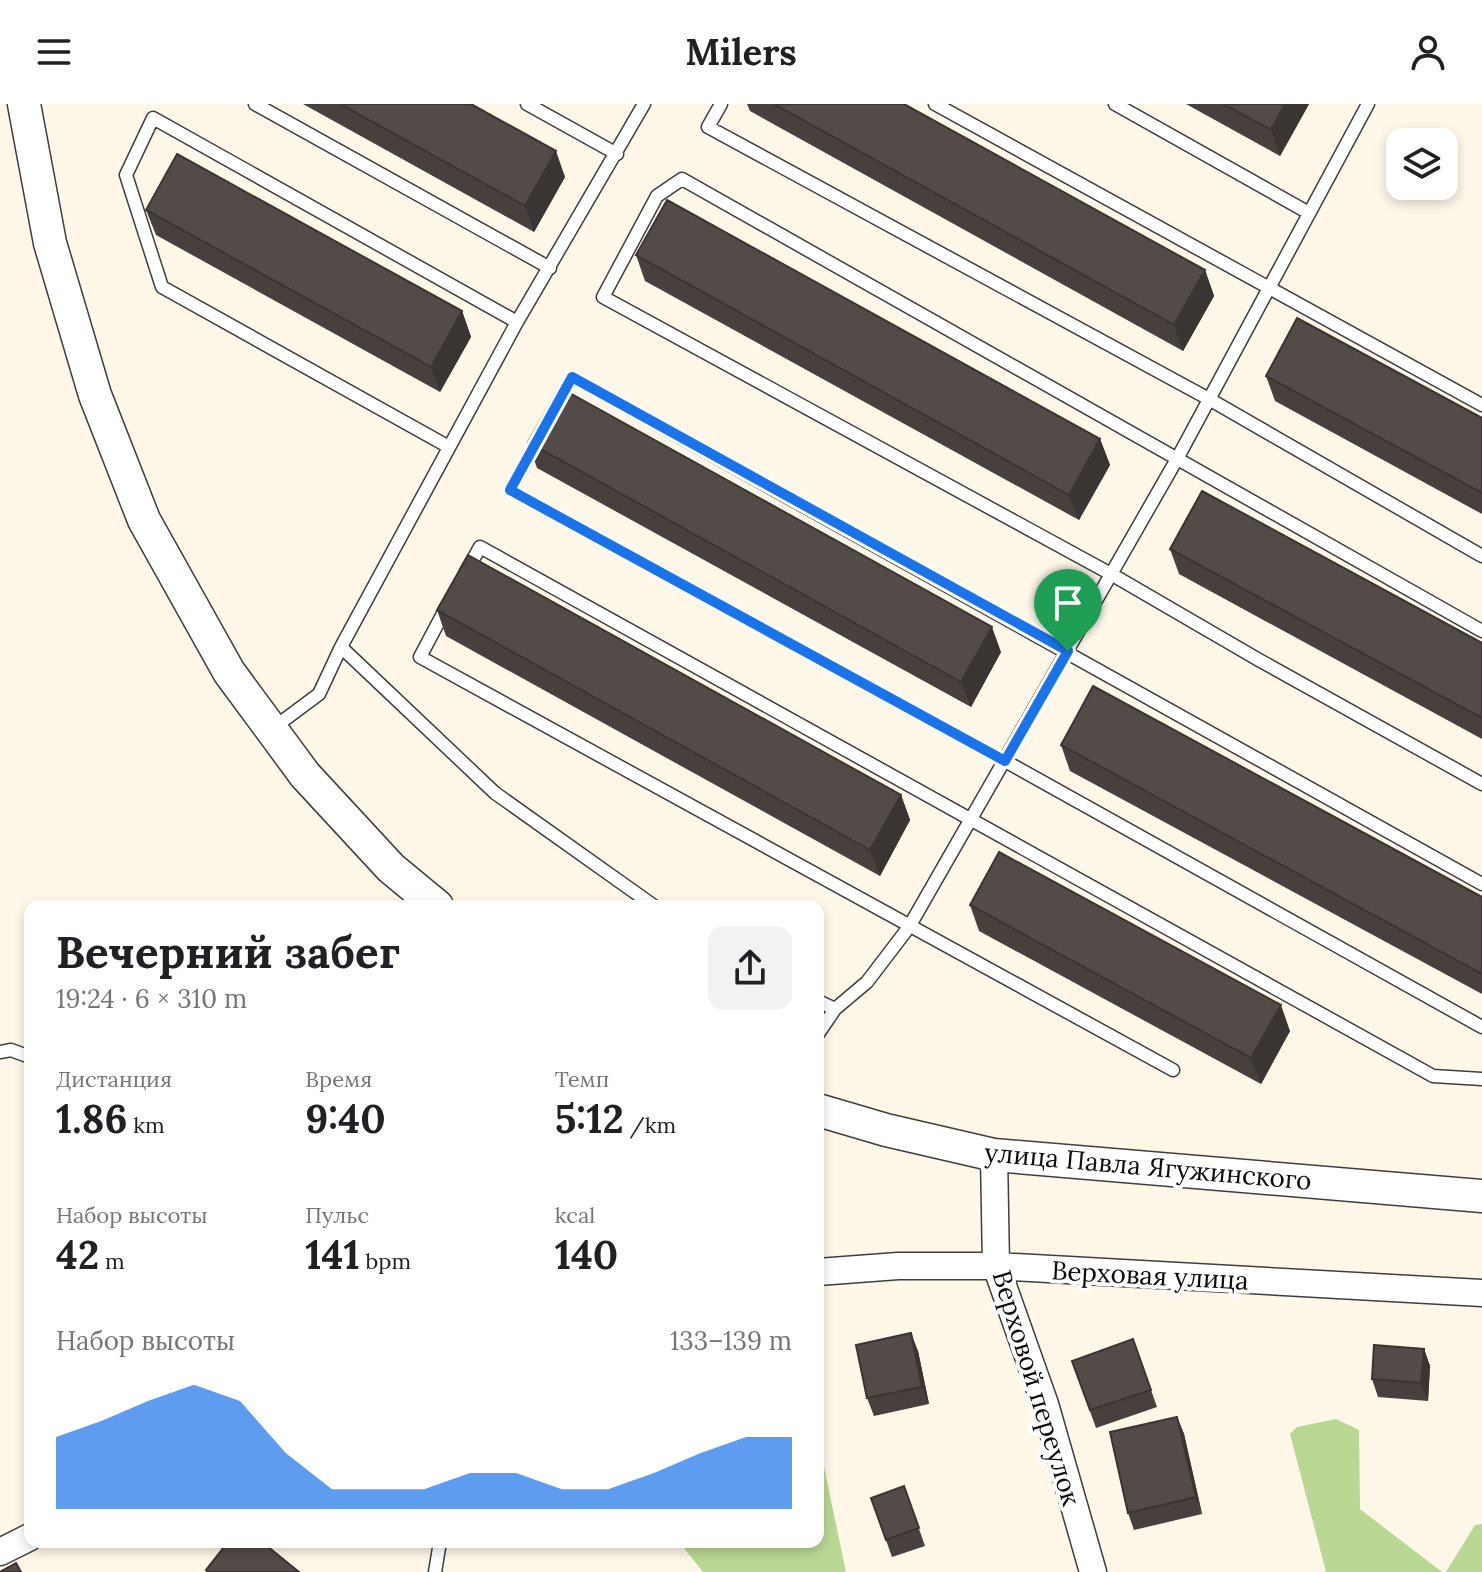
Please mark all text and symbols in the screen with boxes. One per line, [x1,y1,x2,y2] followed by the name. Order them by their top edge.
[685,29,797,75] text: Milers
[32,30,76,74] icon: menu
[1406,30,1450,74] icon: person
[1386,128,1458,200] map controls
[1386,128,1458,200] button: layers
[1034,569,1102,651] pin
[1046,581,1090,625] icon: arrive
[56,924,401,980] text: Вечерний забег
[708,926,792,1010] button: share
[56,982,247,1015] text: 19:24 · 6 × 310 m
[56,1065,172,1093] text: Дистанция
[305,1065,372,1093] text: Время
[555,1065,609,1093] text: Темп
[56,1093,127,1144] text: 1.86
[305,1093,386,1144] text: 9:40
[555,1093,624,1144] text: 5:12
[127,1111,165,1139] text: km
[624,1111,676,1139] text: /km
[983,1135,1313,1197] street label: улица Павла Ягужинского
[56,1201,208,1229] text: Набор высоты
[305,1201,369,1229] text: Пульс
[555,1201,595,1229] text: kcal
[56,1229,99,1280] text: 42
[305,1229,360,1280] text: 141
[555,1229,618,1280] text: 140
[99,1247,125,1275] text: m
[360,1247,411,1275] text: bpm
[1051,1253,1249,1297] street label: Верховая улица
[985,1266,1089,1510] street label: Верховой переулок
[56,1324,235,1357] text: Набор высоты
[670,1324,792,1357] text: 133–139 m

